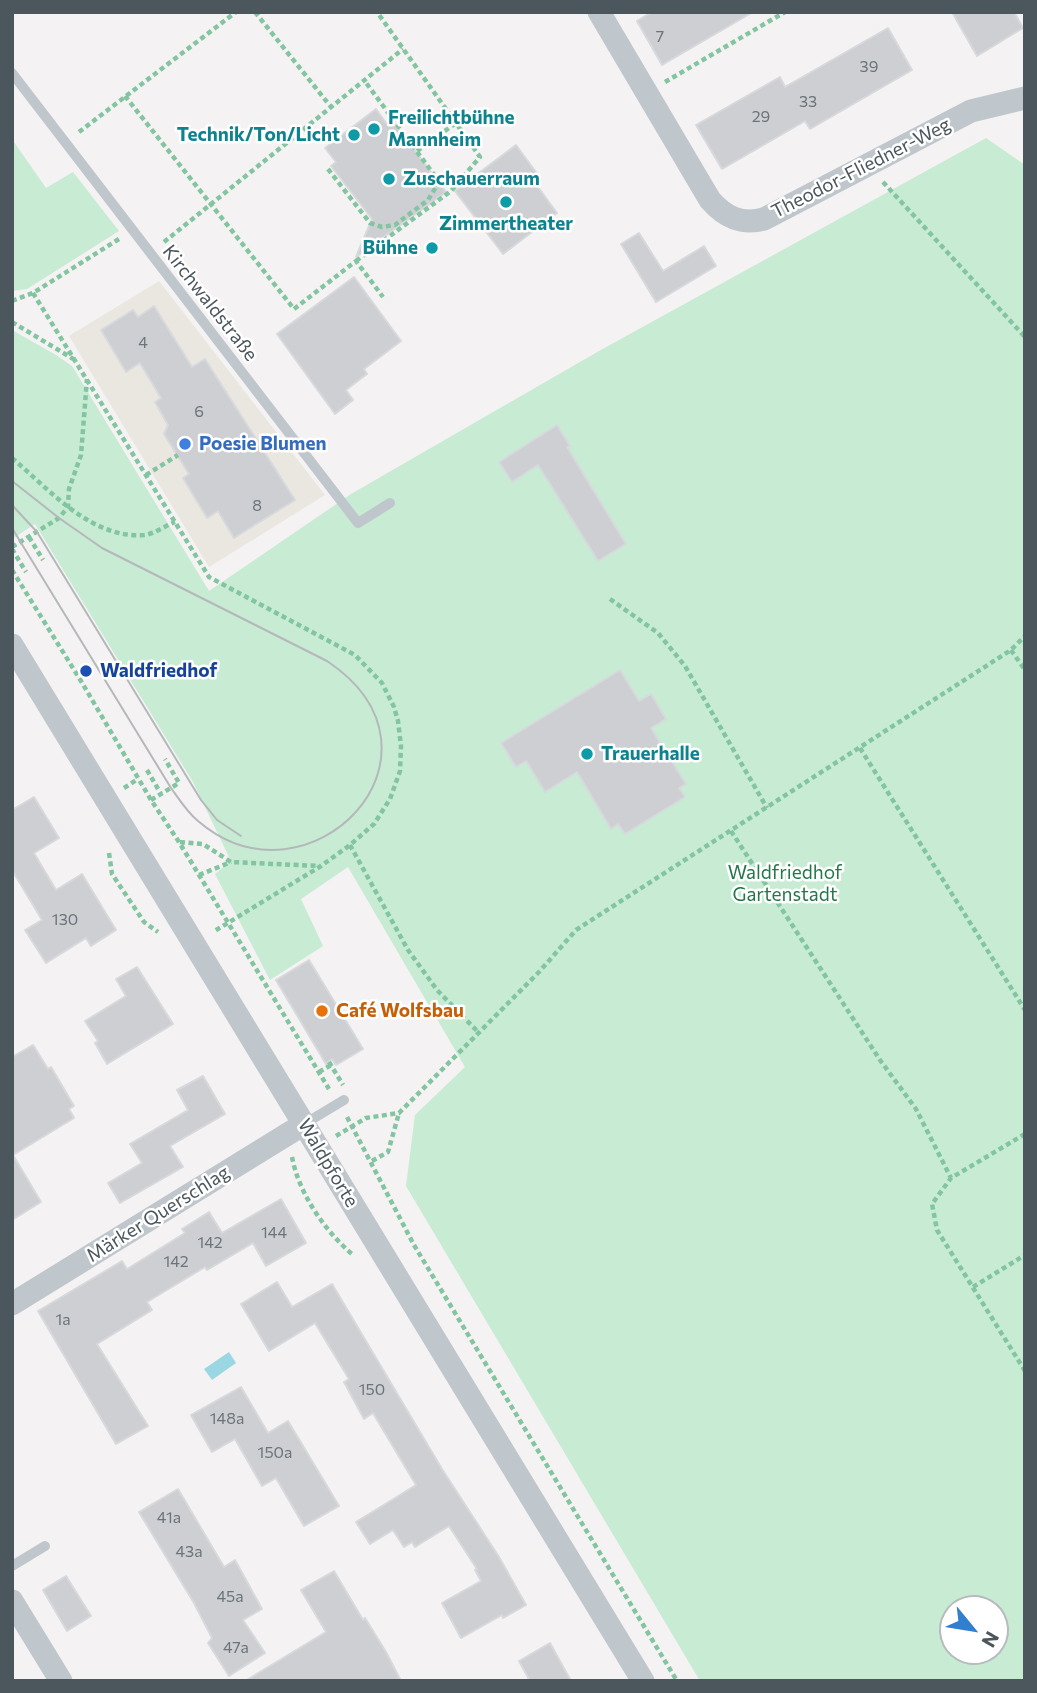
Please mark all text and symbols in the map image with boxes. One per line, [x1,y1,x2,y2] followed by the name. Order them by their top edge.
[656,27,664,47] house number: 7
[860,57,878,77] house number: 39
[799,92,817,112] house number: 33
[388,107,514,151] place label: Freilichtbühne Mannheim
[752,107,770,127] house number: 29
[768,113,954,223] street label: Theodor-Fliedner-Weg
[366,121,382,137] marker: Freilichtbühne Mannheim
[177,124,340,146] place label: Technik/Ton/Licht
[346,127,362,143] marker: Technik/Ton/Licht
[403,168,540,190] place label: Zuschauerraum
[381,171,397,187] marker: Zuschauerraum
[498,194,514,210] marker: Zimmertheater
[439,213,573,235] place label: Zimmertheater
[363,237,418,259] place label: Bühne
[158,240,262,366] street label: Kirchwaldstraße
[424,240,440,256] marker: Bühne
[138,333,148,353] house number: 4
[194,402,204,422] house number: 6
[199,433,326,455] place label: Poesie Blumen
[177,436,193,452] marker: Poesie Blumen
[252,496,262,516] house number: 8
[100,660,217,682] place label: Waldfriedhof
[78,663,94,679] marker: Waldfriedhof
[601,743,700,765] place label: Trauerhalle
[579,746,595,762] marker: Trauerhalle
[728,862,842,906] park label: Waldfriedhof Gartenstadt
[52,910,78,930] house number: 130
[336,1000,464,1022] place label: Café Wolfsbau
[314,1003,330,1019] marker: Café Wolfsbau
[293,1115,363,1211] street label: Waldpforte
[82,1161,234,1267] street label: Märker Querschlag
[261,1223,287,1243] house number: 144
[197,1233,223,1253] house number: 142
[163,1252,189,1272] house number: 142
[55,1310,71,1330] house number: 1a
[359,1380,385,1400] house number: 150
[210,1409,244,1429] house number: 148a
[258,1443,292,1463] house number: 150a
[157,1508,181,1528] house number: 41a
[175,1542,203,1562] house number: 43a
[216,1587,244,1607] house number: 45a
[939,1595,1009,1665] north arrow
[977,1628,1004,1652] text: N
[223,1638,249,1658] house number: 47a

